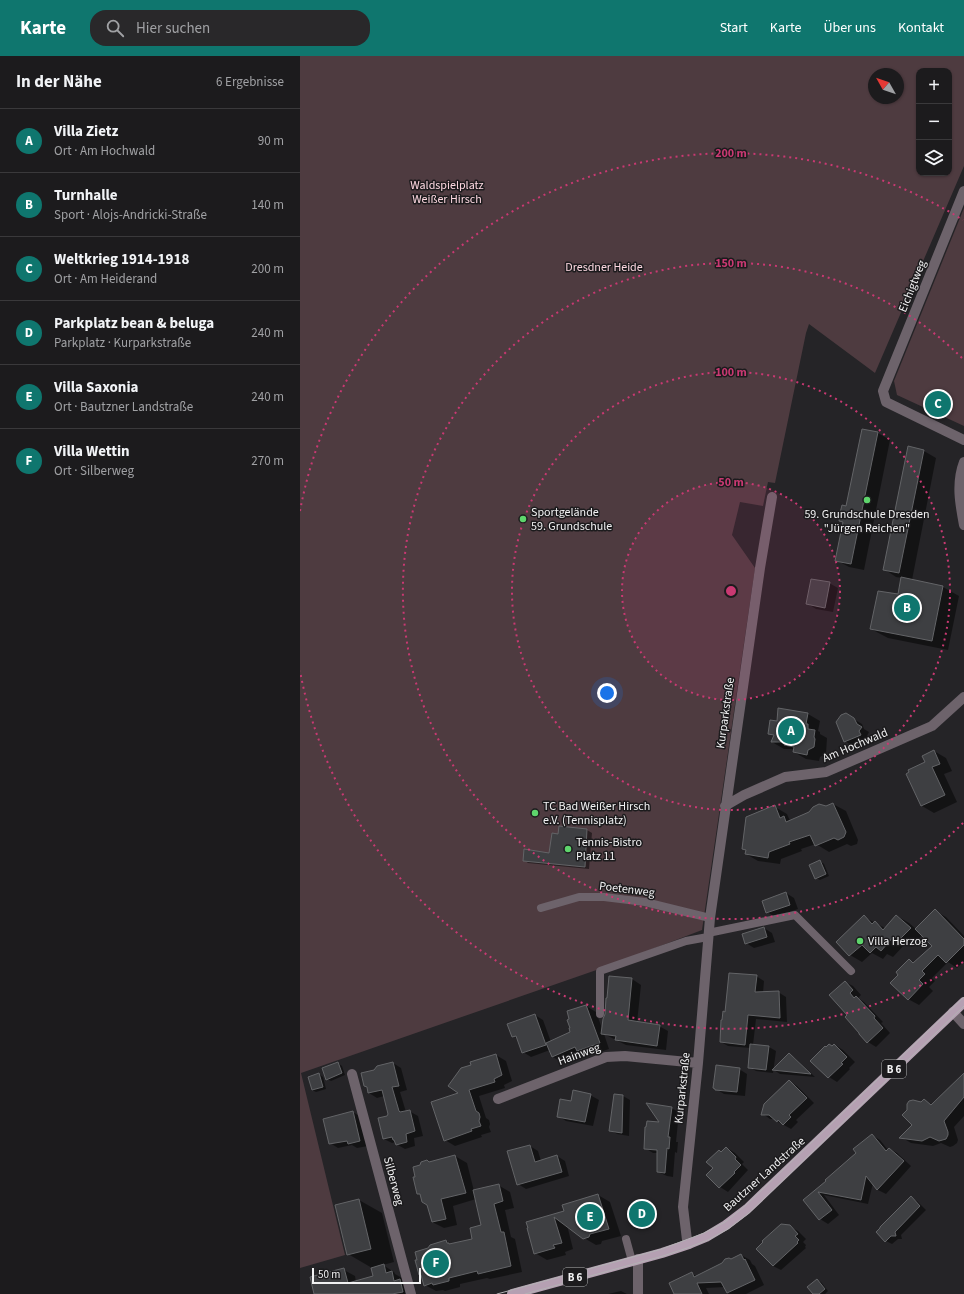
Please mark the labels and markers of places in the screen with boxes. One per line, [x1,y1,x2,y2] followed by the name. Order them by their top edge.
[925,389,951,419] pin: C
[862,495,872,505] marker: 59. Grundschule Dresden "Jürgen Reichen"
[531,504,612,535] place label: Sportgelände 59. Grundschule
[804,506,930,537] place label: 59. Grundschule Dresden "Jürgen Reichen"
[518,514,528,524] marker: Sportgelände 59. Grundschule
[724,584,738,598] centre of rings
[894,593,920,623] pin: B
[778,716,804,746] pin: A
[543,798,650,829] place label: TC Bad Weißer Hirsch e.V. (Tennisplatz)
[530,808,540,818] marker: TC Bad Weißer Hirsch e.V. (Tennisplatz)
[576,834,642,865] place label: Tennis-Bistro Platz 11
[563,844,573,854] marker: Tennis-Bistro Platz 11
[868,933,927,950] place label: Villa Herzog
[855,936,865,946] marker: Villa Herzog
[629,1199,655,1229] pin: D
[577,1202,603,1232] pin: E
[423,1248,449,1278] pin: F

